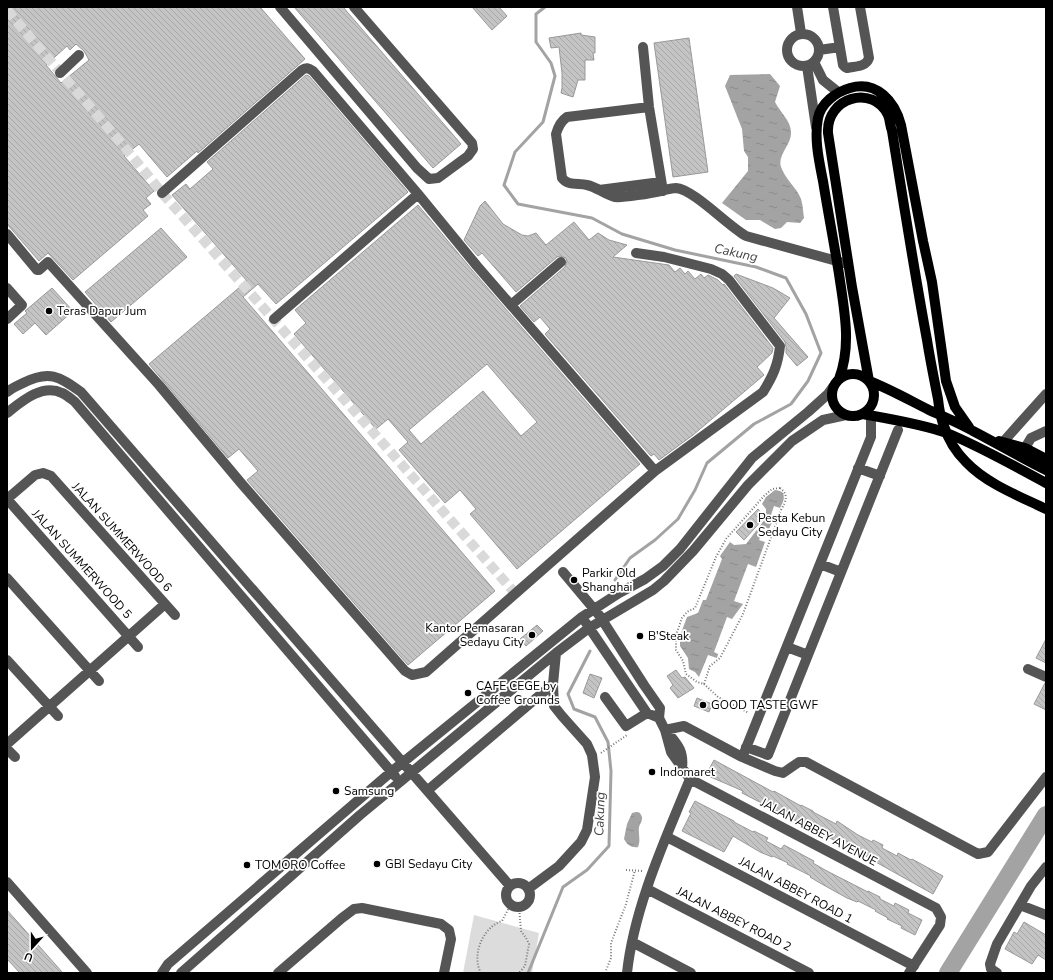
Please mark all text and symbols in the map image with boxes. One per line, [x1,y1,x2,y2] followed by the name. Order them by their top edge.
[712,240,760,266] water label: Cakung
[57,303,146,319] place label: Teras Dapur Jum
[44,306,54,316] marker: Teras Dapur Jum
[68,478,175,595] street label: JALAN SUMMERWOOD 6
[28,505,135,622] street label: JALAN SUMMERWOOD 5
[758,510,825,540] place label: Pesta Kebun Sedayu City
[745,520,755,530] marker: Pesta Kebun Sedayu City
[582,565,636,595] place label: Parkir Old Shanghai
[569,575,579,585] marker: Parkir Old Shanghai
[425,620,525,650] place label: Kantor Pemasaran Sedayu City
[648,628,690,644] place label: B'Steak
[527,630,537,640] marker: Kantor Pemasaran Sedayu City
[635,631,645,641] marker: B'Steak
[476,678,560,708] place label: CAFE CEGE by Coffee Grounds
[463,688,473,698] marker: CAFE CEGE by Coffee Grounds
[711,697,818,713] place label: GOOD TASTE GWF
[698,700,708,710] marker: GOOD TASTE GWF
[660,764,716,780] place label: Indomaret
[647,767,657,777] marker: Indomaret
[344,783,394,799] place label: Samsung
[331,786,341,796] marker: Samsung
[590,791,610,836] water label: Cakung
[757,794,880,870] street label: JALAN ABBEY AVENUE
[735,853,856,927] street label: JALAN ABBEY ROAD 1
[385,856,473,872] place label: GBI Sedayu City
[255,857,345,873] place label: TOMORO Coffee
[372,859,382,869] marker: GBI Sedayu City
[242,860,252,870] marker: TOMORO Coffee
[673,883,794,955] street label: JALAN ABBEY ROAD 2
[12,928,52,968] north arrow
[22,948,35,965] text: U

